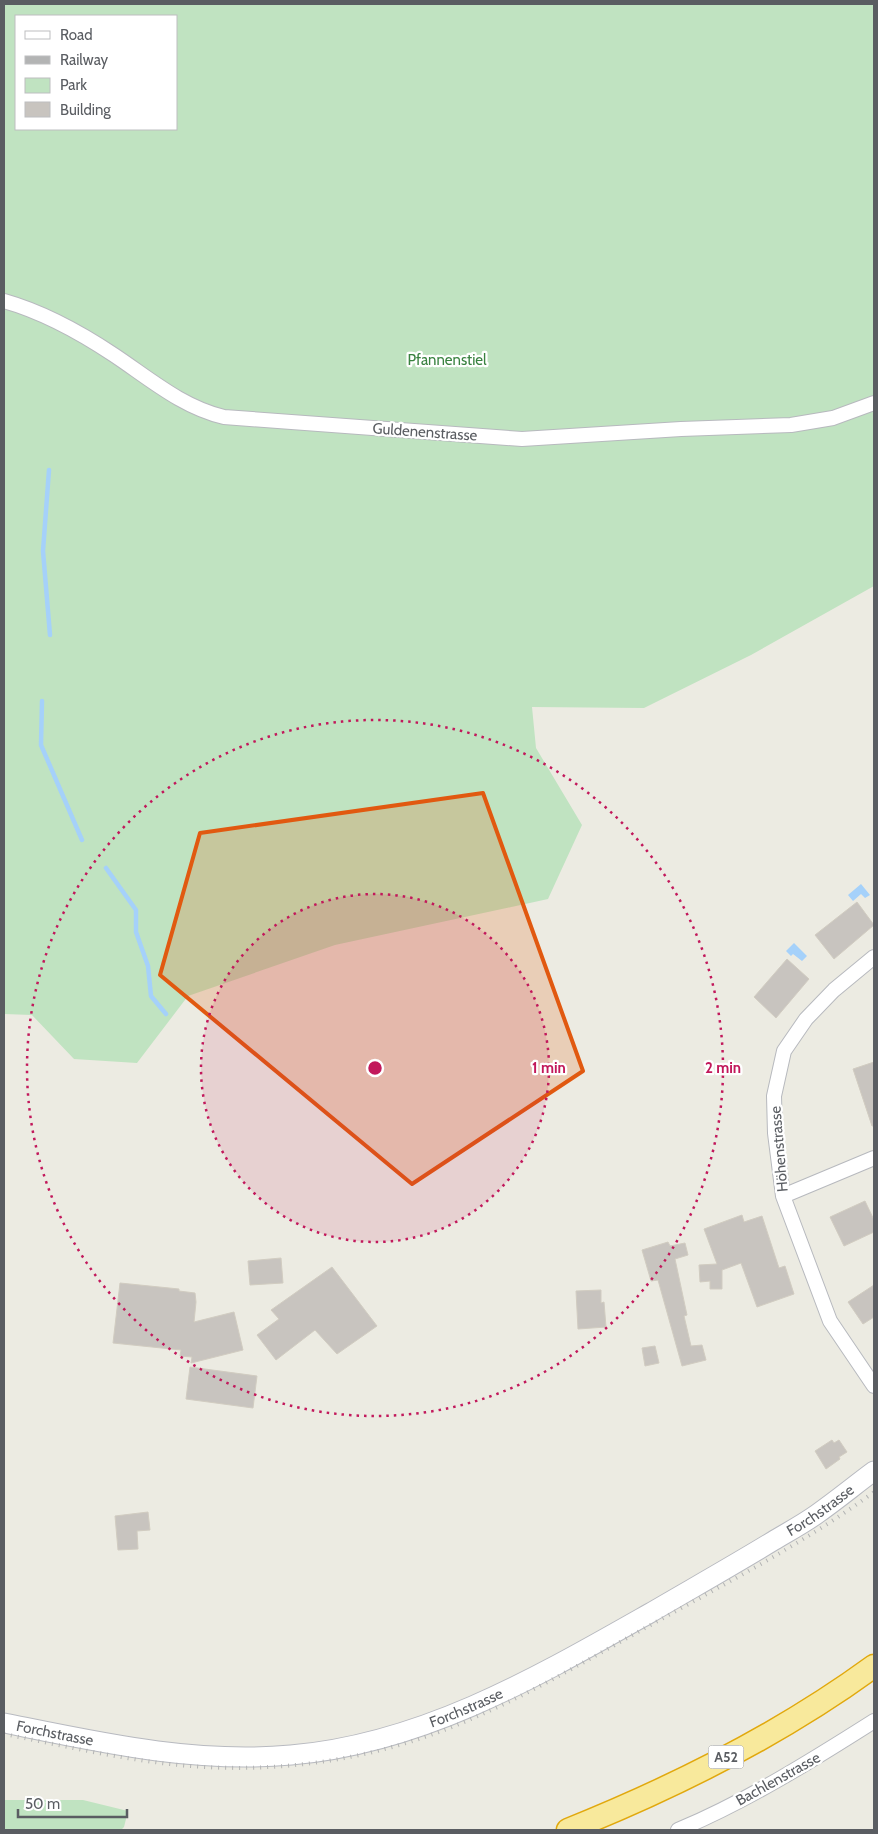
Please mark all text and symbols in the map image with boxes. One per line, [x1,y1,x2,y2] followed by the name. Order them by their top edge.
[15,15,178,130] legend
[60,26,93,44] text: Road
[60,51,109,69] text: Railway
[60,76,87,94] text: Park
[60,101,111,119] text: Building
[407,351,487,369] park label: Pfannenstiel
[372,419,478,445] street label: Guldenenstrasse
[366,1059,384,1077] centre of rings
[532,1059,566,1077] text: 1 min
[705,1059,741,1077] text: 2 min
[766,1105,792,1193] street label: Höhenstrasse
[783,1480,858,1540] street label: Forchstrasse
[427,1684,506,1731] street label: Forchstrasse
[15,1717,95,1750] street label: Forchstrasse
[708,1745,744,1768] road number: A52
[733,1748,824,1810] street label: Bachlenstrasse
[18,1786,126,1818] scale bar
[25,1795,60,1813] text: 50 m

